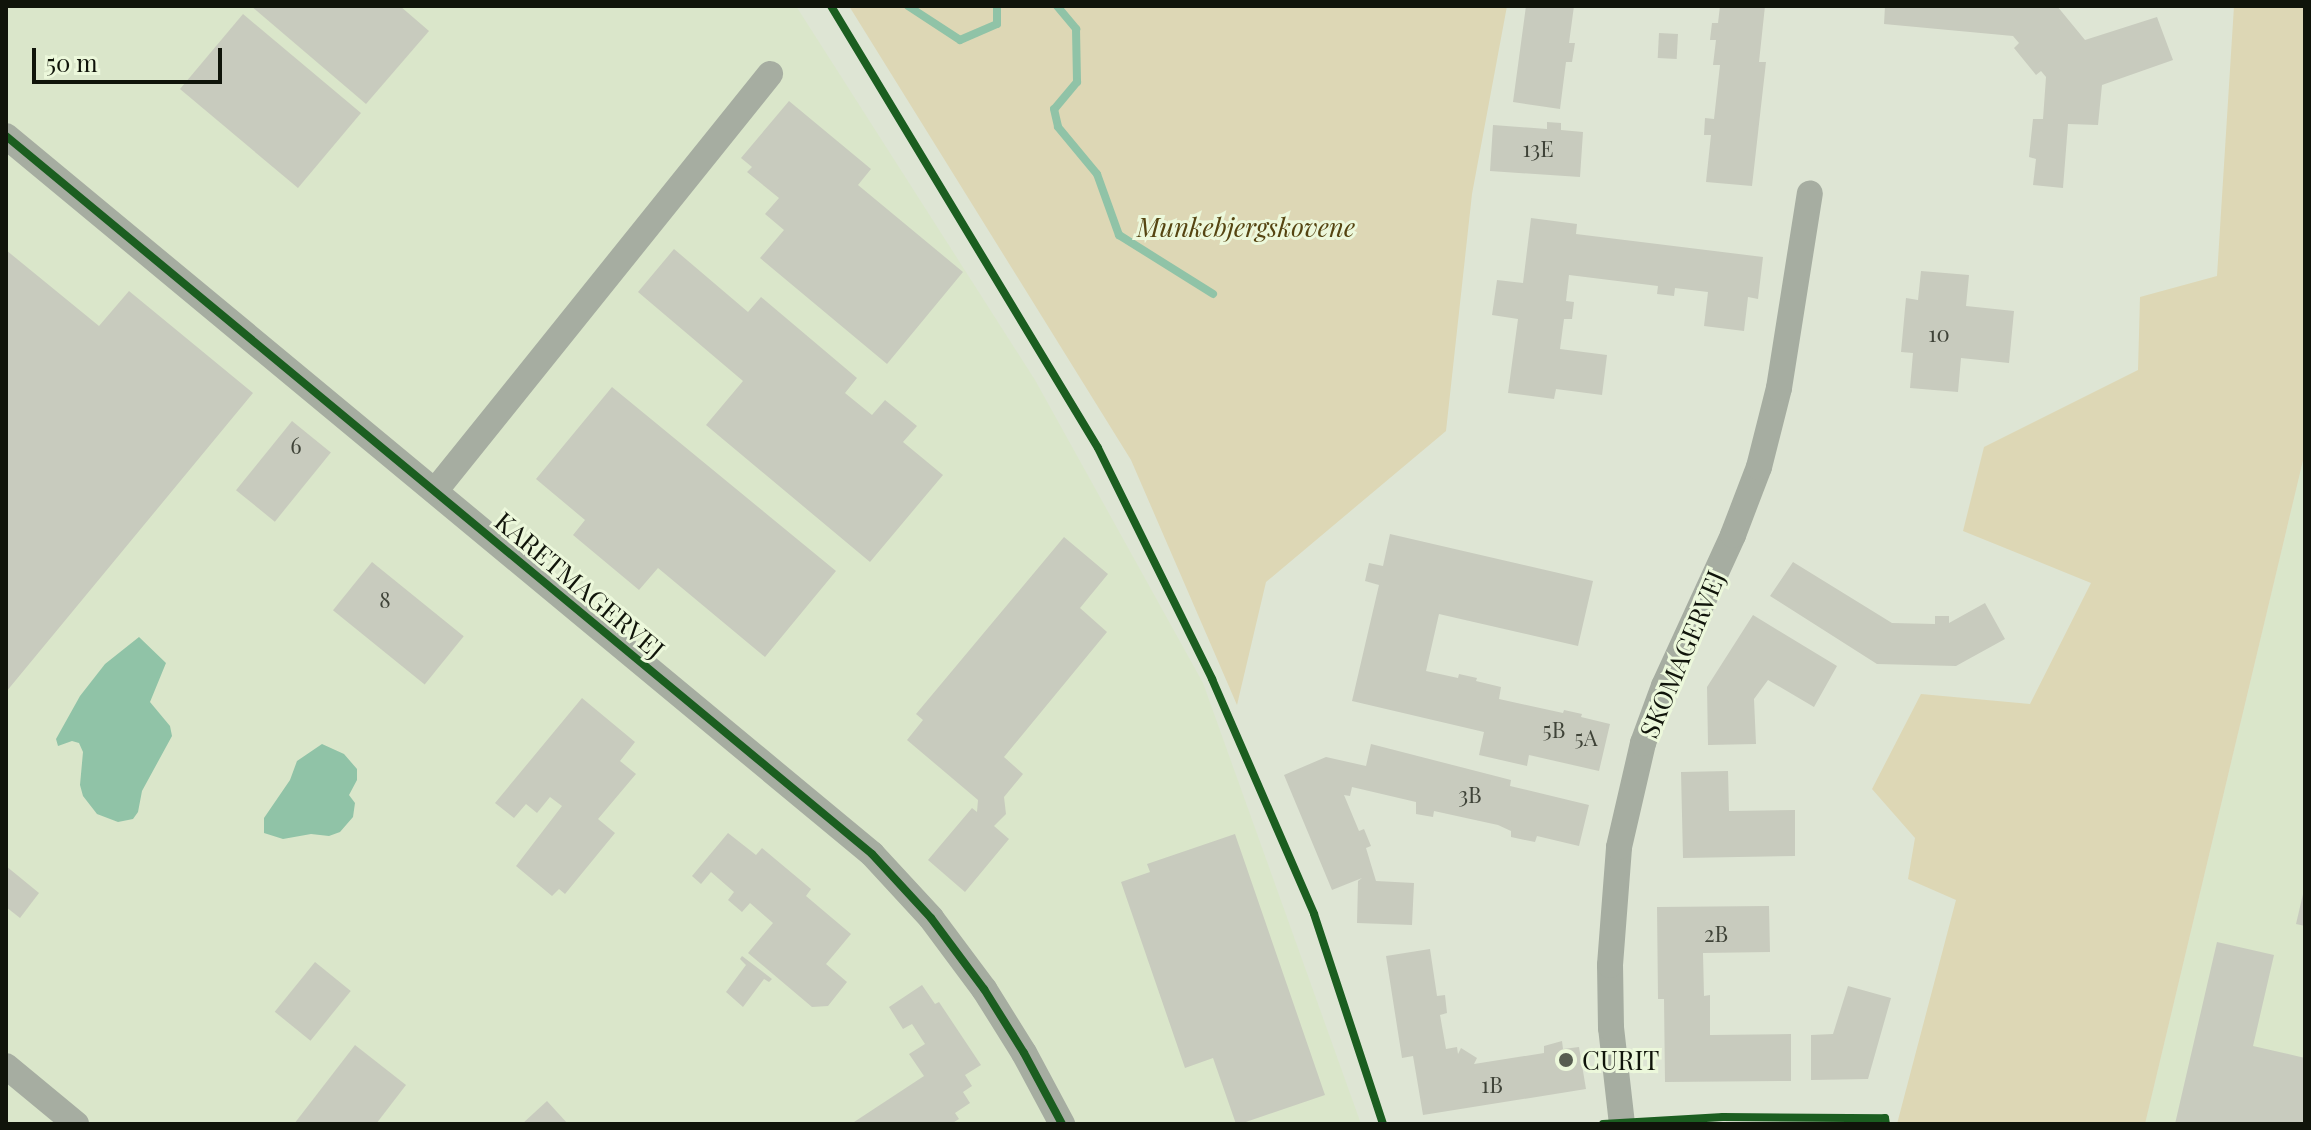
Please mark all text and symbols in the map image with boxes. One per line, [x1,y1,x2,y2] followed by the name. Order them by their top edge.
[36,32,226,82] scale bar
[46,46,98,78] text: 50 m
[1522,136,1554,162] house number: 13E
[1137,211,1355,243] park label: Munkebjergskovene
[1928,321,1950,347] house number: 10
[290,433,302,459] house number: 6
[489,505,671,665] street label: KARETMAGERVEJ
[1633,566,1731,742] street label: SKOMAGERVEJ
[379,587,391,613] house number: 8
[1543,717,1565,743] house number: 5B
[1575,725,1597,751] house number: 5A
[1458,782,1482,808] house number: 3B
[1704,921,1728,947] house number: 2B
[1582,1044,1659,1076] place label: CURIT
[1557,1051,1575,1069] marker: CURIT
[1481,1072,1503,1098] house number: 1B

